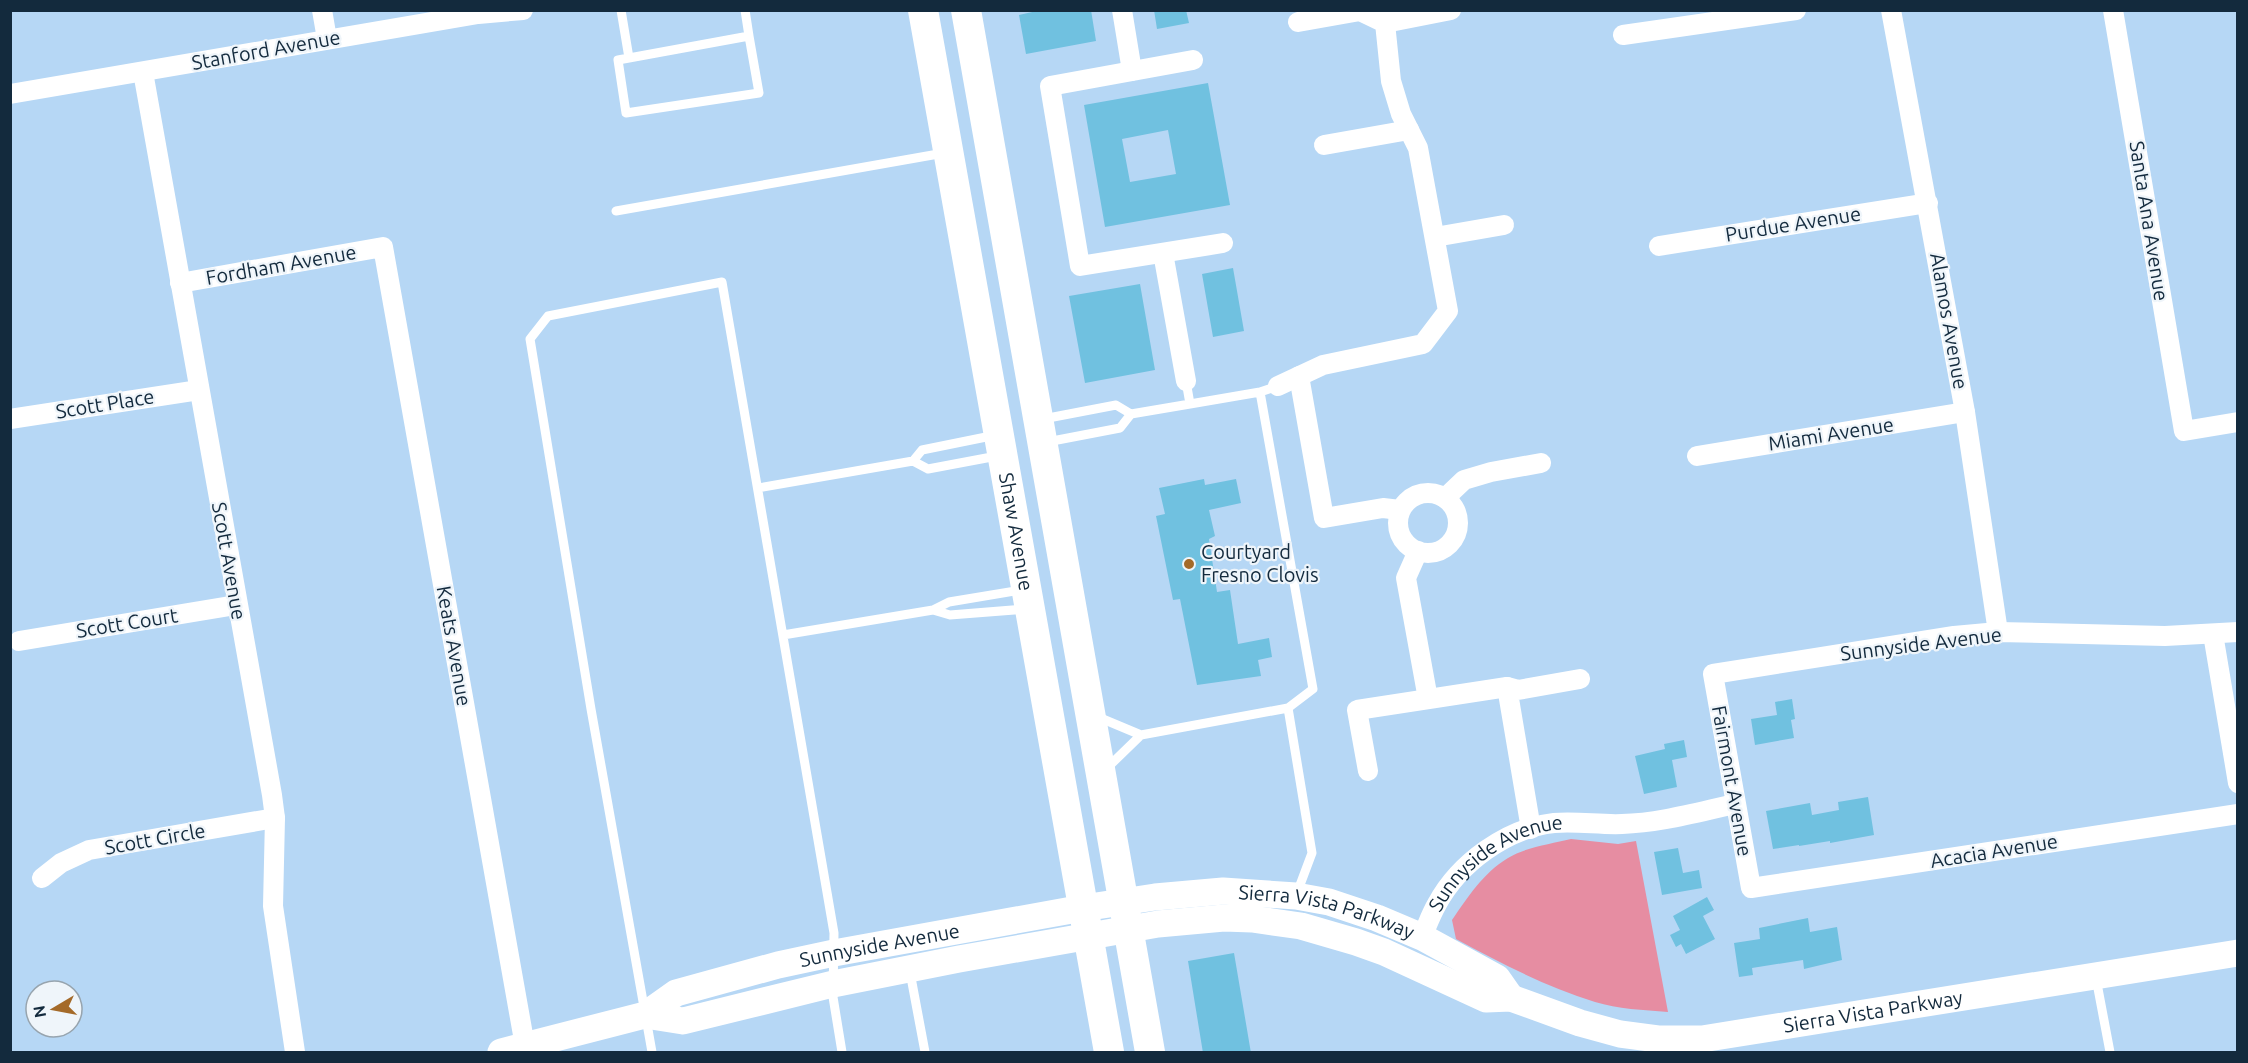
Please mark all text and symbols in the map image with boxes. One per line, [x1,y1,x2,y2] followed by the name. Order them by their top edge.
[190,25,342,74] street label: Stanford Avenue
[2125,139,2173,302] street label: Santa Ana Avenue
[1723,201,1862,246] street label: Purdue Avenue
[204,240,358,289] street label: Fordham Avenue
[1926,251,1973,391] street label: Alamos Avenue
[54,384,156,423] street label: Scott Place
[1767,412,1895,455] street label: Miami Avenue
[995,471,1038,593] street label: Shaw Avenue
[208,500,251,622] street label: Scott Avenue
[1201,540,1319,586] place label: Courtyard Fresno Clovis
[1182,557,1196,571] marker: Courtyard Fresno Clovis
[433,584,476,708] street label: Keats Avenue
[74,603,179,642] street label: Scott Court
[1839,622,2003,665] street label: Sunnyside Avenue
[1708,704,1757,858] street label: Fairmont Avenue
[1423,810,1563,915] street label: Sunnyside Avenue
[103,818,207,859] street label: Scott Circle
[1928,829,2059,872] street label: Acacia Avenue
[1238,880,1418,944] street label: Sierra Vista Parkway
[797,919,961,971] street label: Sunnyside Avenue
[24,979,84,1039] north arrow
[1782,985,1965,1037] street label: Sierra Vista Parkway
[29,1004,49,1019] text: N

